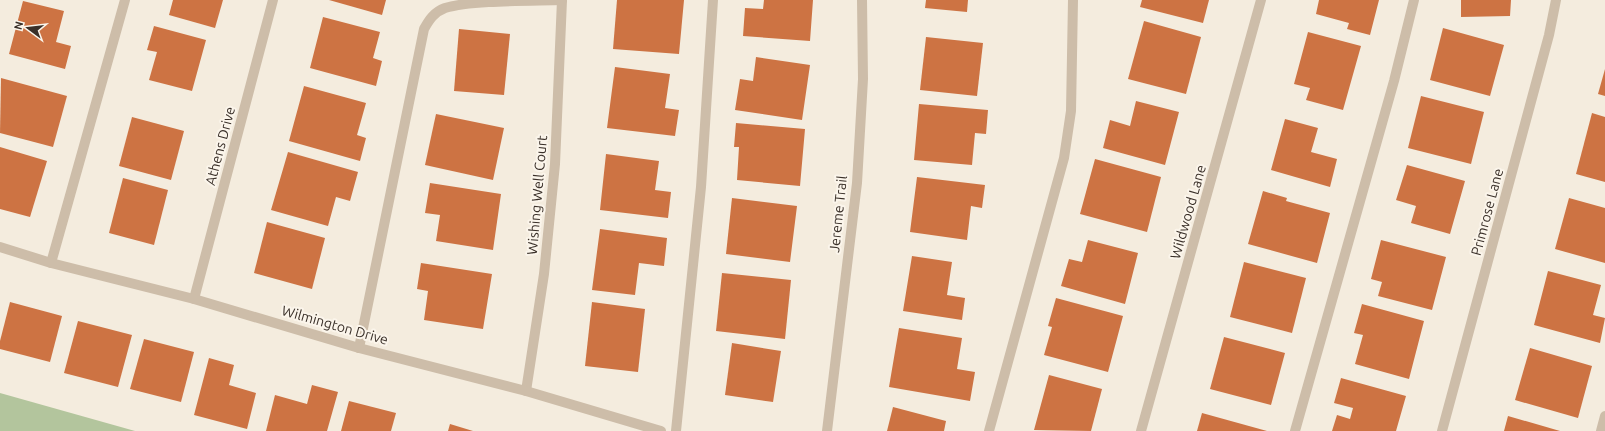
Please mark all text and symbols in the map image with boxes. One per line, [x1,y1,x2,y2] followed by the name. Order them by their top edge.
[8,8,48,48] north arrow
[11,20,25,31] text: N
[202,105,238,187] street label: Athens Drive
[524,134,550,255] street label: Wishing Well Court
[1167,163,1209,261] street label: Wildwood Lane
[1468,167,1506,257] street label: Primrose Lane
[826,174,850,253] street label: Jereme Trail
[280,302,390,348] street label: Wilmington Drive

